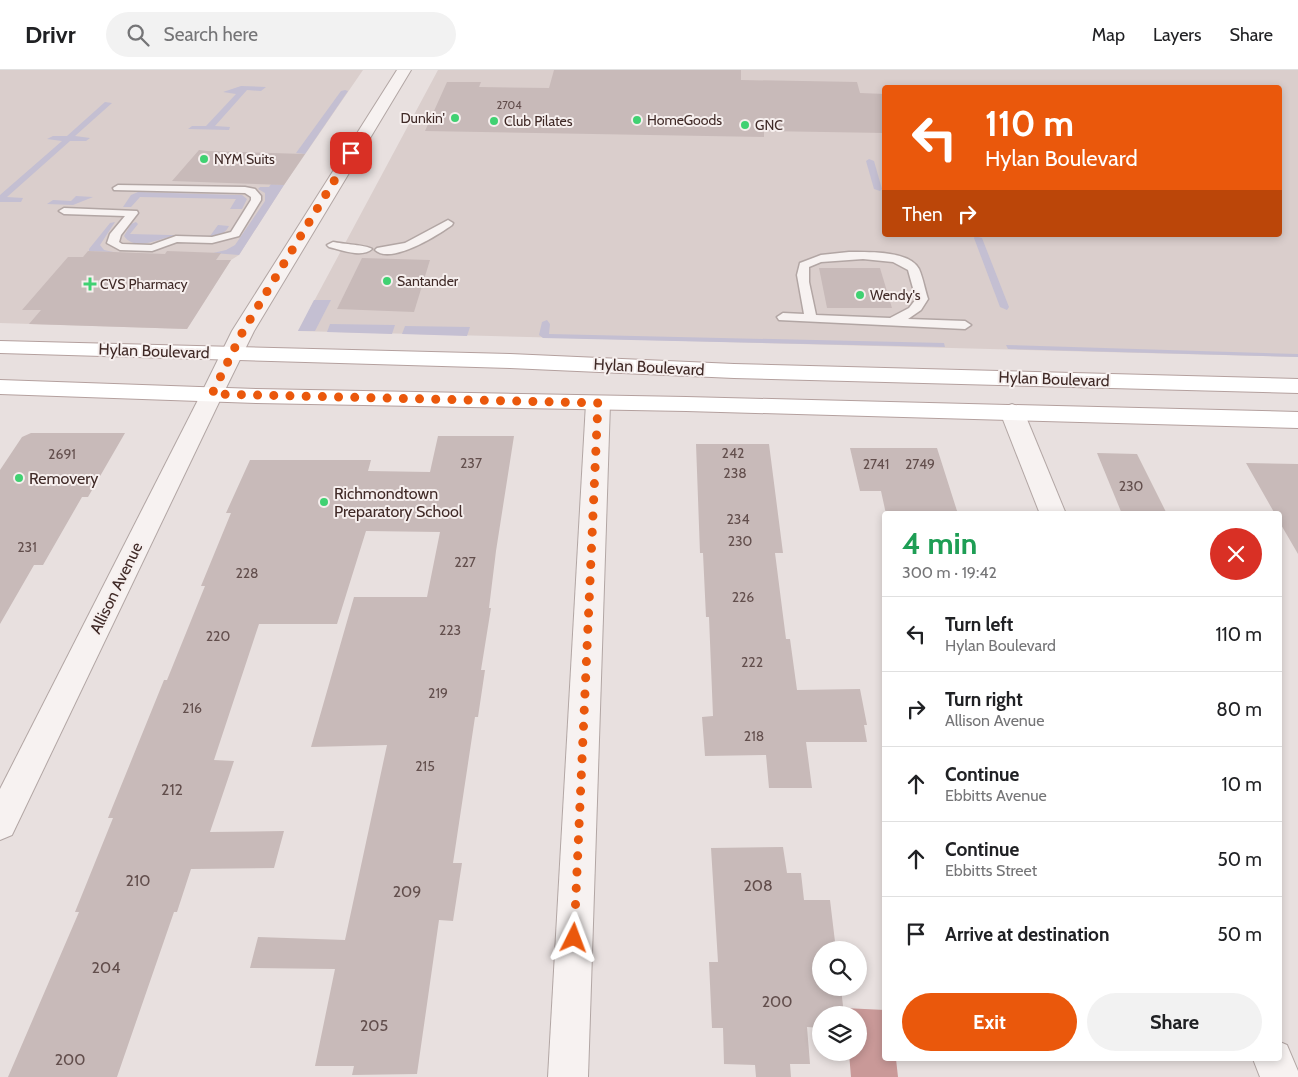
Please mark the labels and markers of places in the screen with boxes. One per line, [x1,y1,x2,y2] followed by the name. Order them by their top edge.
[401,109,445,127] place label: Dunkin'
[647,111,722,129] place label: HomeGoods
[449,112,461,124] marker: Dunkin'
[504,112,573,130] place label: Club Pilates
[631,114,643,126] marker: HomeGoods
[488,115,500,127] marker: Club Pilates
[755,116,783,134] place label: GNC
[739,119,751,131] marker: GNC
[330,132,372,174] pin
[214,150,275,168] place label: NYM Suits
[198,153,210,165] marker: NYM Suits
[397,272,459,290] place label: Santander
[100,275,188,293] place label: CVS Pharmacy
[381,275,393,287] marker: Santander
[84,278,96,290] marker: CVS Pharmacy
[870,286,921,304] place label: Wendy's
[854,289,866,301] marker: Wendy's
[29,469,98,488] place label: Removery
[13,472,25,484] marker: Removery
[334,484,463,521] place label: Richmondtown Preparatory School
[318,496,330,508] marker: Richmondtown Preparatory School

